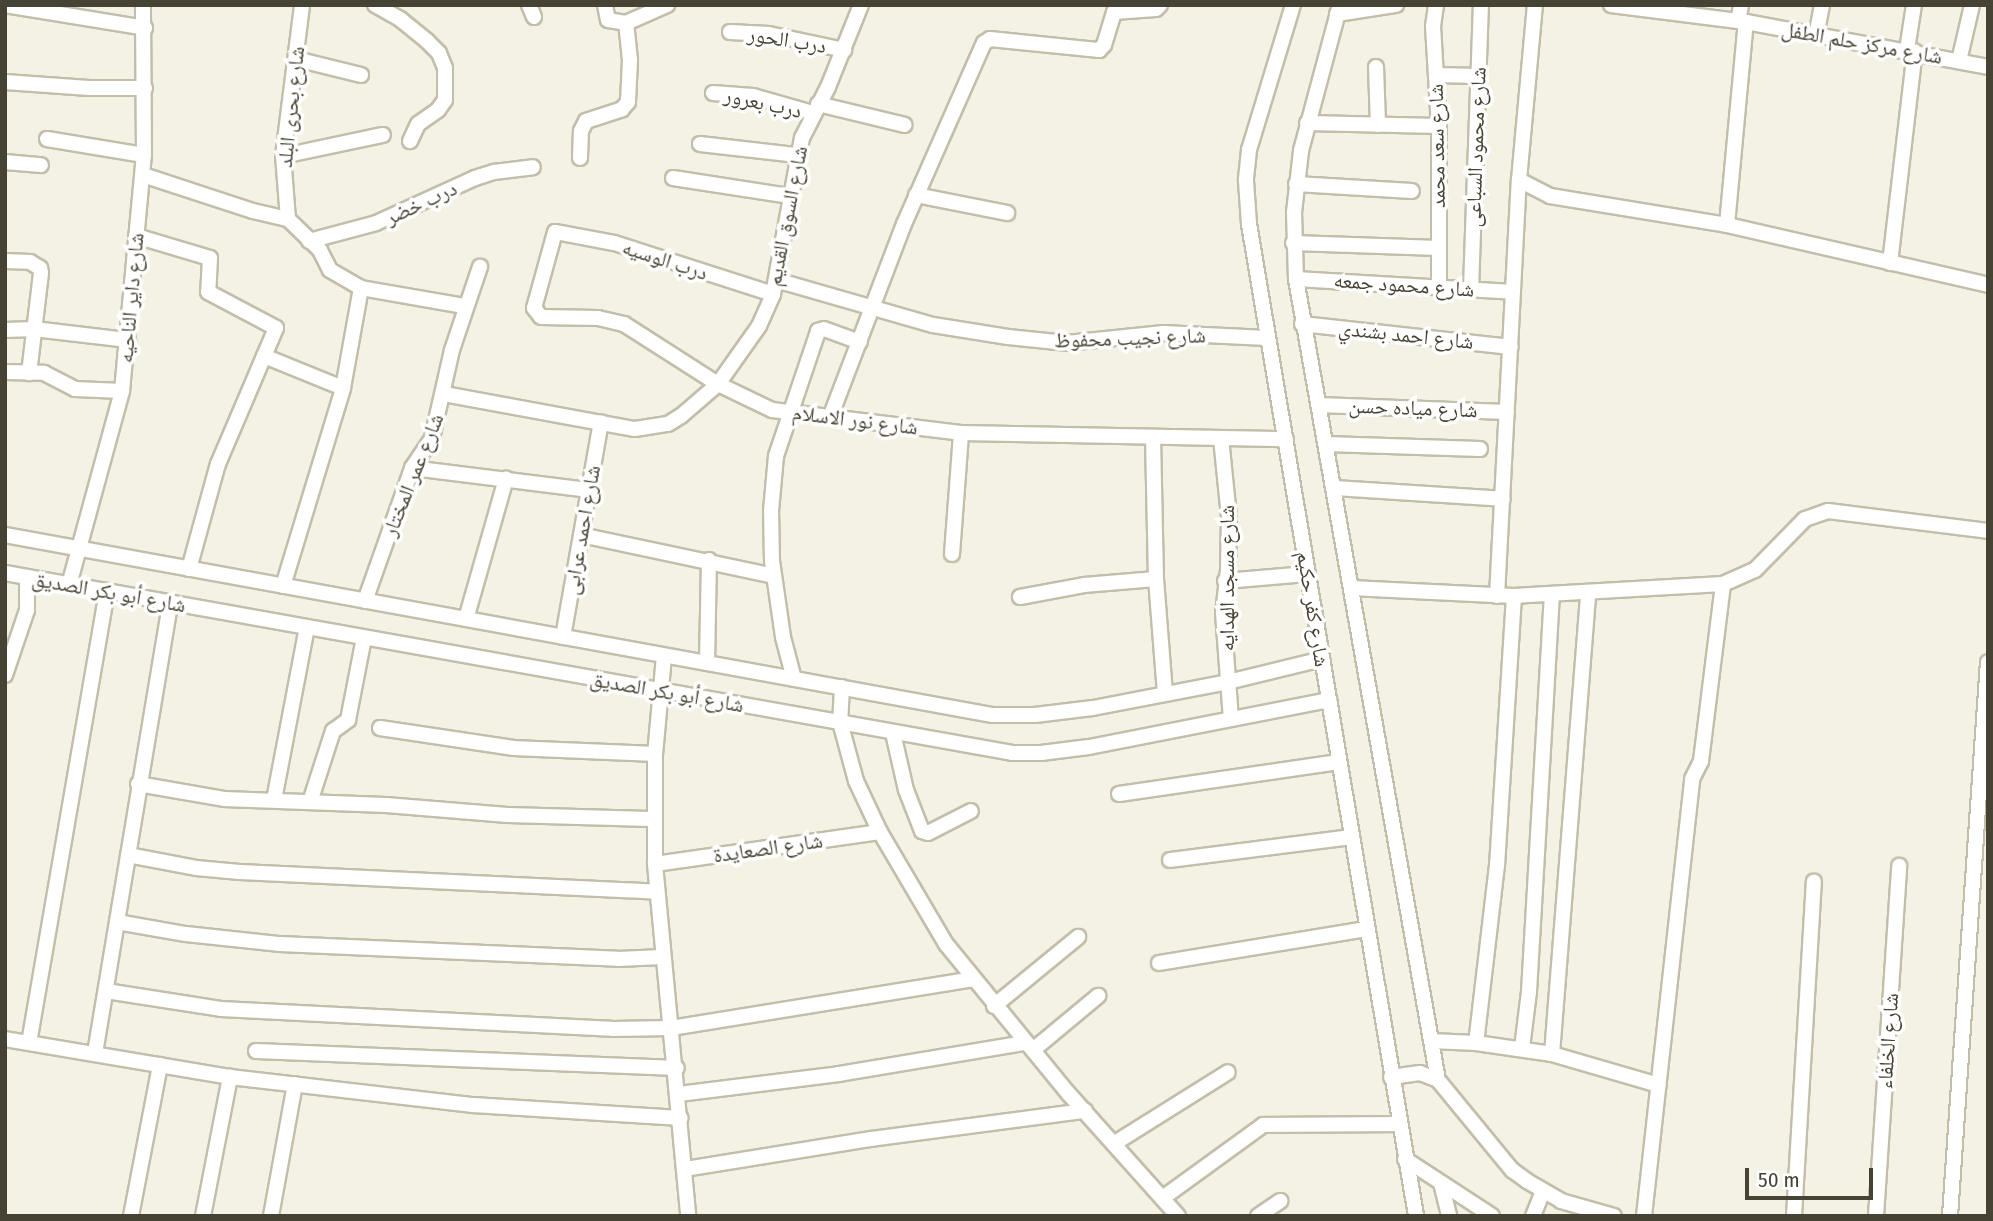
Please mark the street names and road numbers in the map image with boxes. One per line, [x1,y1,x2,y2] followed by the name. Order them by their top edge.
[1780,16,1944,70] street label: شارع مركز حلم الطفل
[746,21,828,59] street label: درب الحور
[272,45,310,169] street label: شارع بحرى البلد
[1461,66,1491,228] street label: شارع محمود السباعى
[722,82,804,124] street label: درب بعرور
[1423,84,1451,208] street label: شارع سعد محمد
[761,144,813,288] street label: شارع السوق القديم
[381,175,461,231] street label: درب خضر
[113,232,149,364] street label: شارع داير الناحيه
[619,234,711,286] street label: درب الوسيه
[1333,268,1475,302] street label: شارع محمود جمعه
[1337,315,1475,355] street label: شارع احمد بشندي
[1054,323,1206,353] street label: شارع نجيب محفوظ
[1348,393,1478,423] street label: شارع مياده حسن
[791,400,919,440] street label: شارع نور الاسلام
[377,410,449,540] street label: شارع عمر المختار
[558,463,606,597] street label: شارع احمد عرابى
[1214,505,1240,651] street label: شارع مسجد الهدايه
[1291,549,1335,669] street label: شارع كفر حكيم
[30,566,188,618] street label: شارع أبو بكر الصديق
[588,666,746,718] street label: شارع أبو بكر الصديق
[712,828,824,868] street label: شارع الصعايدة
[1872,992,1904,1090] street label: شارع الخلفاء

